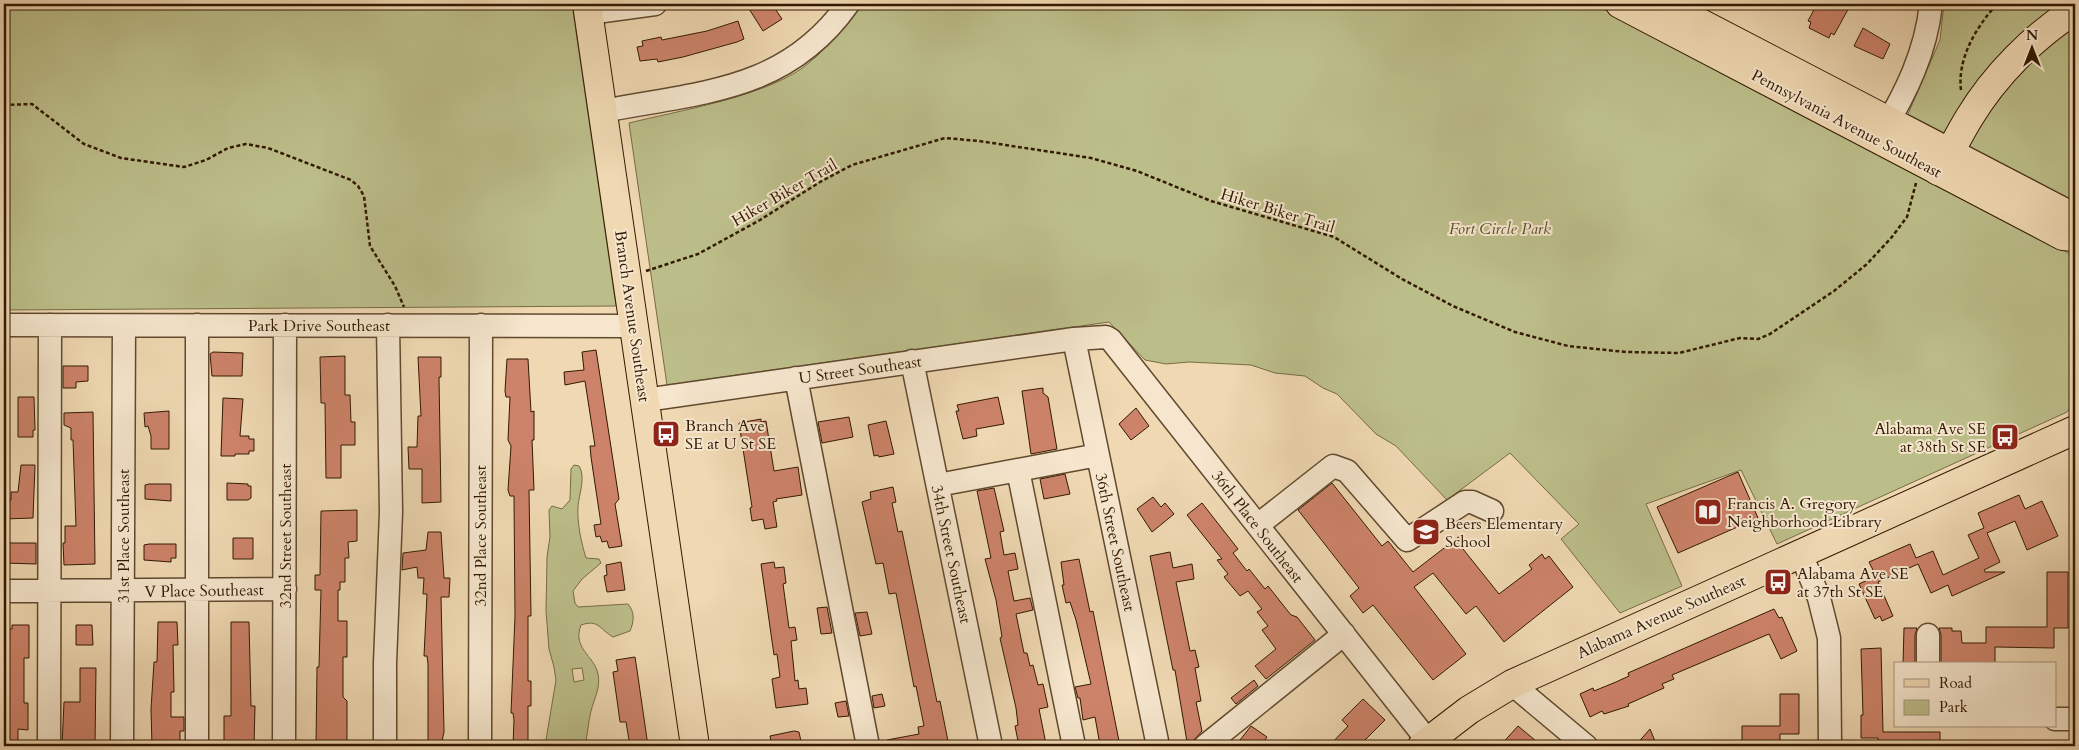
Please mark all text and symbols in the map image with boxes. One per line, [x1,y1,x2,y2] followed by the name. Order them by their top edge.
[2006,22,2056,72] north arrow
[2026,26,2038,45] text: N
[1747,64,1946,184] street label: Pennsylvania Avenue Southeast
[728,154,841,232] street label: Hiker Biker Trail
[1218,183,1337,239] street label: Hiker Biker Trail
[1449,218,1551,240] park label: Fort Circle Park
[609,229,655,403] street label: Branch Avenue Southeast
[248,315,390,337] street label: Park Drive Southeast
[797,350,923,390] street label: U Street Southeast
[685,415,776,455] place label: Branch Ave SE at U St SE
[1874,418,1986,458] place label: Alabama Ave SE at 38th St SE
[651,419,681,449] bus stop icon: Branch Ave SE at U St SE
[1990,422,2020,452] bus stop icon: Alabama Ave SE at 38th St SE
[275,464,297,608] street label: 32nd Street Southeast
[470,465,492,607] street label: 32nd Place Southeast
[1206,466,1308,588] street label: 36th Place Southeast
[113,469,135,603] street label: 31st Place Southeast
[1090,471,1140,614] street label: 36th Street Southeast
[926,483,976,626] street label: 34th Street Southeast
[1727,493,1882,533] place label: Francis A. Gregory Neighborhood Library
[1693,497,1723,527] library icon: Francis A. Gregory Neighborhood Library
[1445,513,1564,553] place label: Beers Elementary School
[1411,517,1441,547] school or university icon: Beers Elementary School
[1797,563,1909,603] place label: Alabama Ave SE at 37th St SE
[1763,567,1793,597] bus stop icon: Alabama Ave SE at 37th St SE
[1574,570,1749,664] street label: Alabama Avenue Southeast
[144,579,264,603] street label: V Place Southeast
[1894,662,2056,728] legend
[1939,673,1972,693] text: Road
[1939,697,1968,717] text: Park

